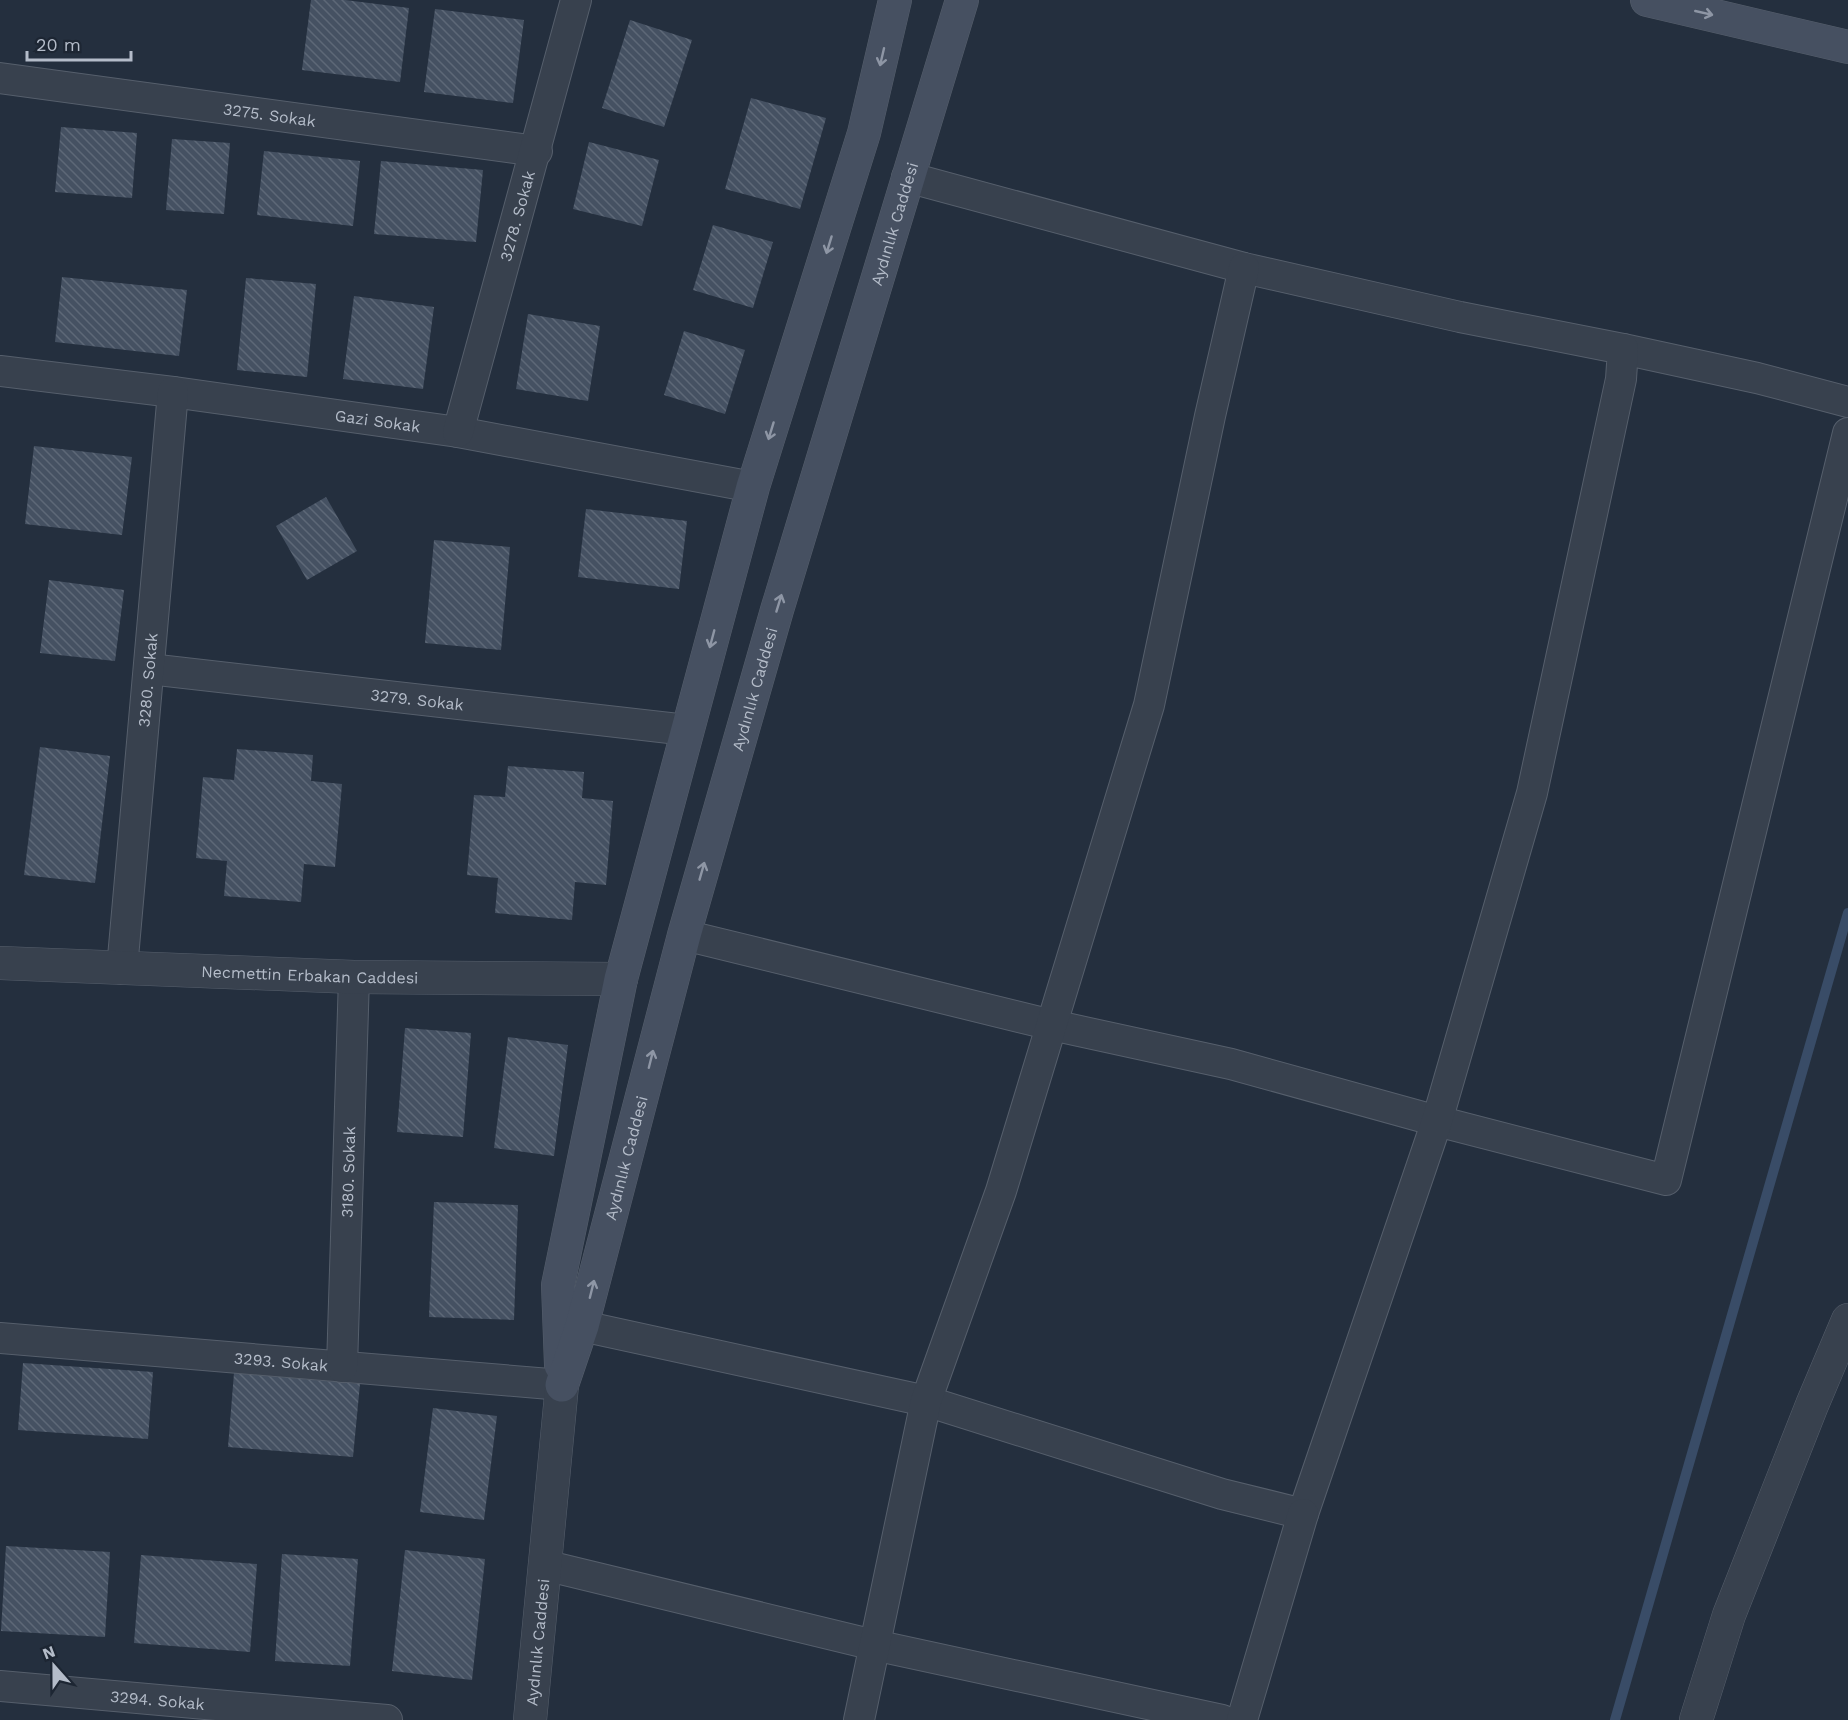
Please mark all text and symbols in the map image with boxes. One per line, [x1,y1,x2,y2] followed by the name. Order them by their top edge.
[1694,8,1713,20] one-way arrow
[27,24,130,62] scale bar
[36,34,81,55] text: 20 m
[875,47,887,66] one-way arrow
[222,99,317,131] street label: 3275. Sokak
[867,160,922,288] street label: Aydınlık Caddesi
[496,168,539,264] street label: 3278. Sokak
[823,235,834,254] one-way arrow
[334,406,421,437] street label: Gazi Sokak
[765,421,776,440] one-way arrow
[774,594,785,613] one-way arrow
[728,625,782,753] street label: Aydınlık Caddesi
[706,629,717,648] one-way arrow
[134,632,162,728] street label: 3280. Sokak
[370,685,465,715] street label: 3279. Sokak
[697,862,708,881] one-way arrow
[201,962,418,987] street label: Necmettin Erbakan Caddesi
[646,1050,658,1069] one-way arrow
[601,1094,652,1222] street label: Aydınlık Caddesi
[338,1126,359,1218] street label: 3180. Sokak
[587,1280,598,1299] one-way arrow
[233,1349,329,1375] street label: 3293. Sokak
[522,1578,553,1707] street label: Aydınlık Caddesi
[24,1636,84,1696] north arrow
[40,1641,58,1663] text: N
[109,1687,205,1714] street label: 3294. Sokak

